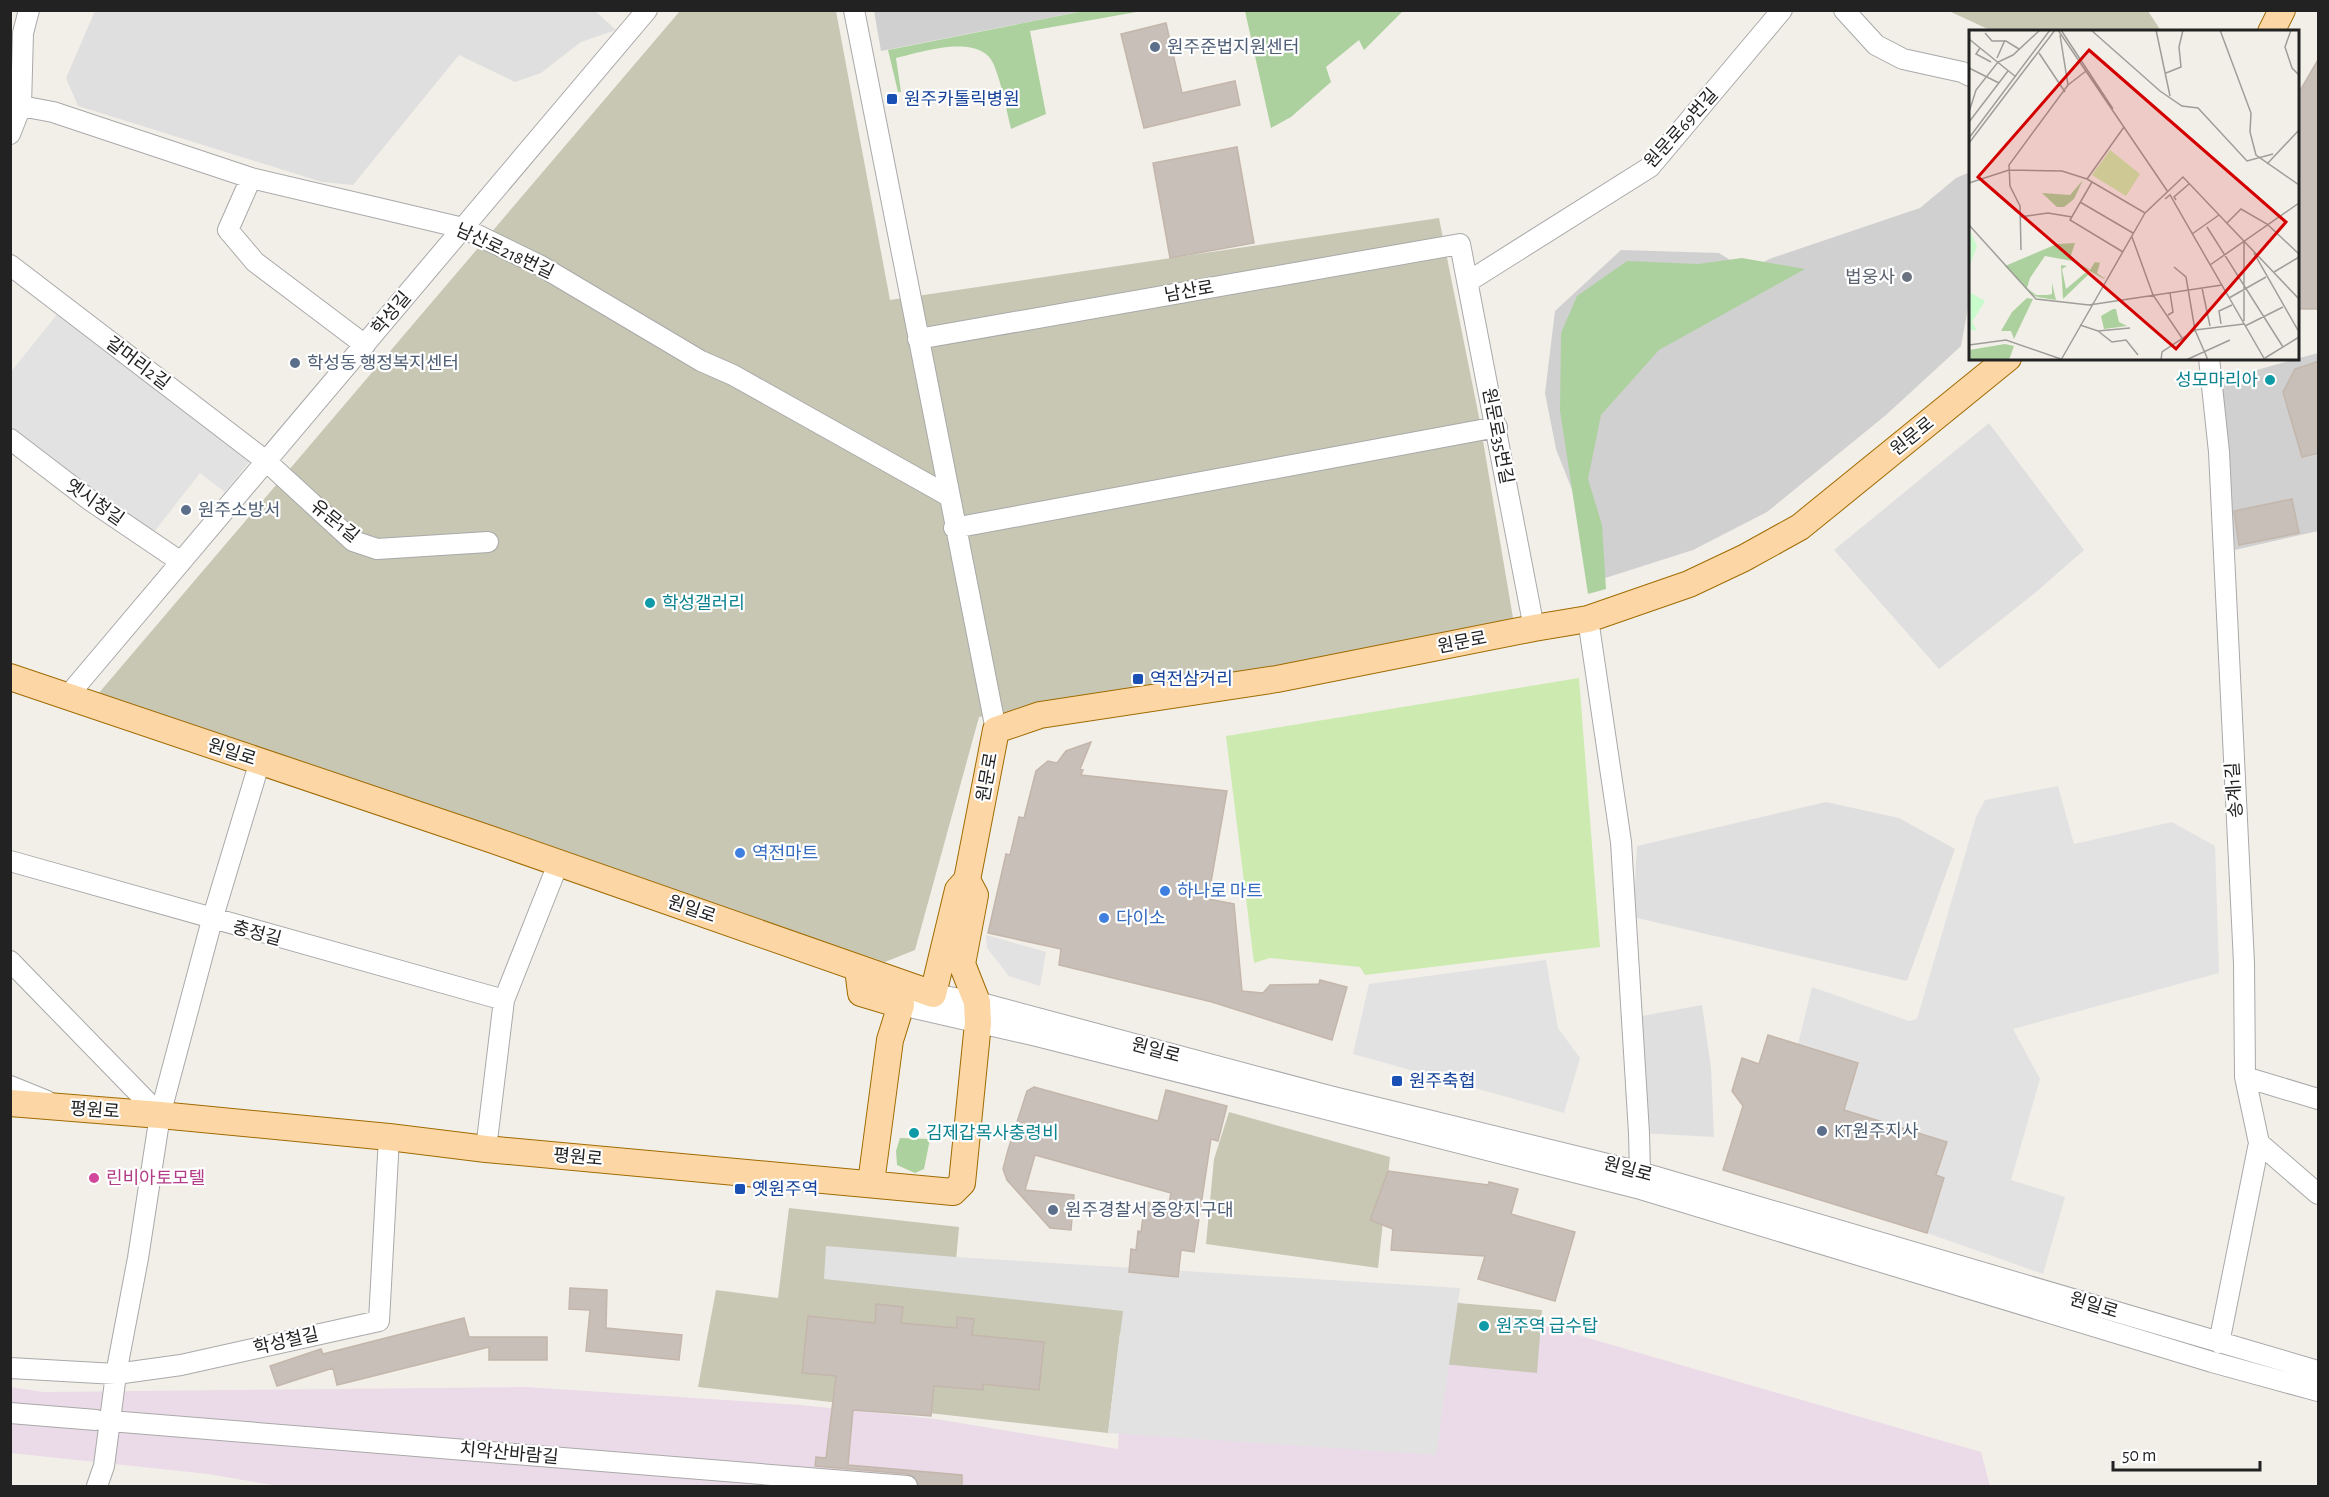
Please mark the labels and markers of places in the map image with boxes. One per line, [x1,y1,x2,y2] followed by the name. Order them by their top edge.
[1167,37,1299,57] place label: 원주준법지원센터
[1148,40,1162,54] marker: 원주준법지원센터
[904,90,1020,109] place label: 원주카톨릭병원
[885,92,899,106] marker: 원주카톨릭병원
[1845,268,1895,287] place label: 법웅사
[1900,270,1914,284] marker: 법웅사
[307,353,459,373] place label: 학성동 행정복지센터
[288,356,302,370] marker: 학성동 행정복지센터
[2175,370,2258,390] place label: 성모마리아
[2263,373,2277,387] marker: 성모마리아
[198,500,281,520] place label: 원주소방서
[179,503,193,517] marker: 원주소방서
[662,593,745,613] place label: 학성갤러리
[643,596,657,610] marker: 학성갤러리
[1150,669,1233,689] place label: 역전삼거리
[1131,672,1145,686] marker: 역전삼거리
[752,844,818,863] place label: 역전마트
[733,846,747,860] marker: 역전마트
[1177,882,1263,901] place label: 하나로 마트
[1158,884,1172,898] marker: 하나로 마트
[1116,908,1166,928] place label: 다이소
[1097,911,1111,925] marker: 다이소
[1409,1072,1475,1091] place label: 원주축협
[1390,1074,1404,1088] marker: 원주축협
[1834,1121,1919,1141] place label: KT원주지사
[926,1123,1058,1143] place label: 김제갑목사충령비
[1815,1124,1829,1138] marker: KT원주지사
[907,1126,921,1140] marker: 김제갑목사충령비
[106,1168,205,1188] place label: 린비아토모텔
[87,1171,101,1185] marker: 린비아토모텔
[752,1180,818,1199] place label: 옛원주역
[733,1182,747,1196] marker: 옛원주역
[1065,1200,1234,1220] place label: 원주경찰서 중앙지구대
[1046,1203,1060,1217] marker: 원주경찰서 중앙지구대
[1496,1317,1598,1336] place label: 원주역 급수탑
[1477,1319,1491,1333] marker: 원주역 급수탑

